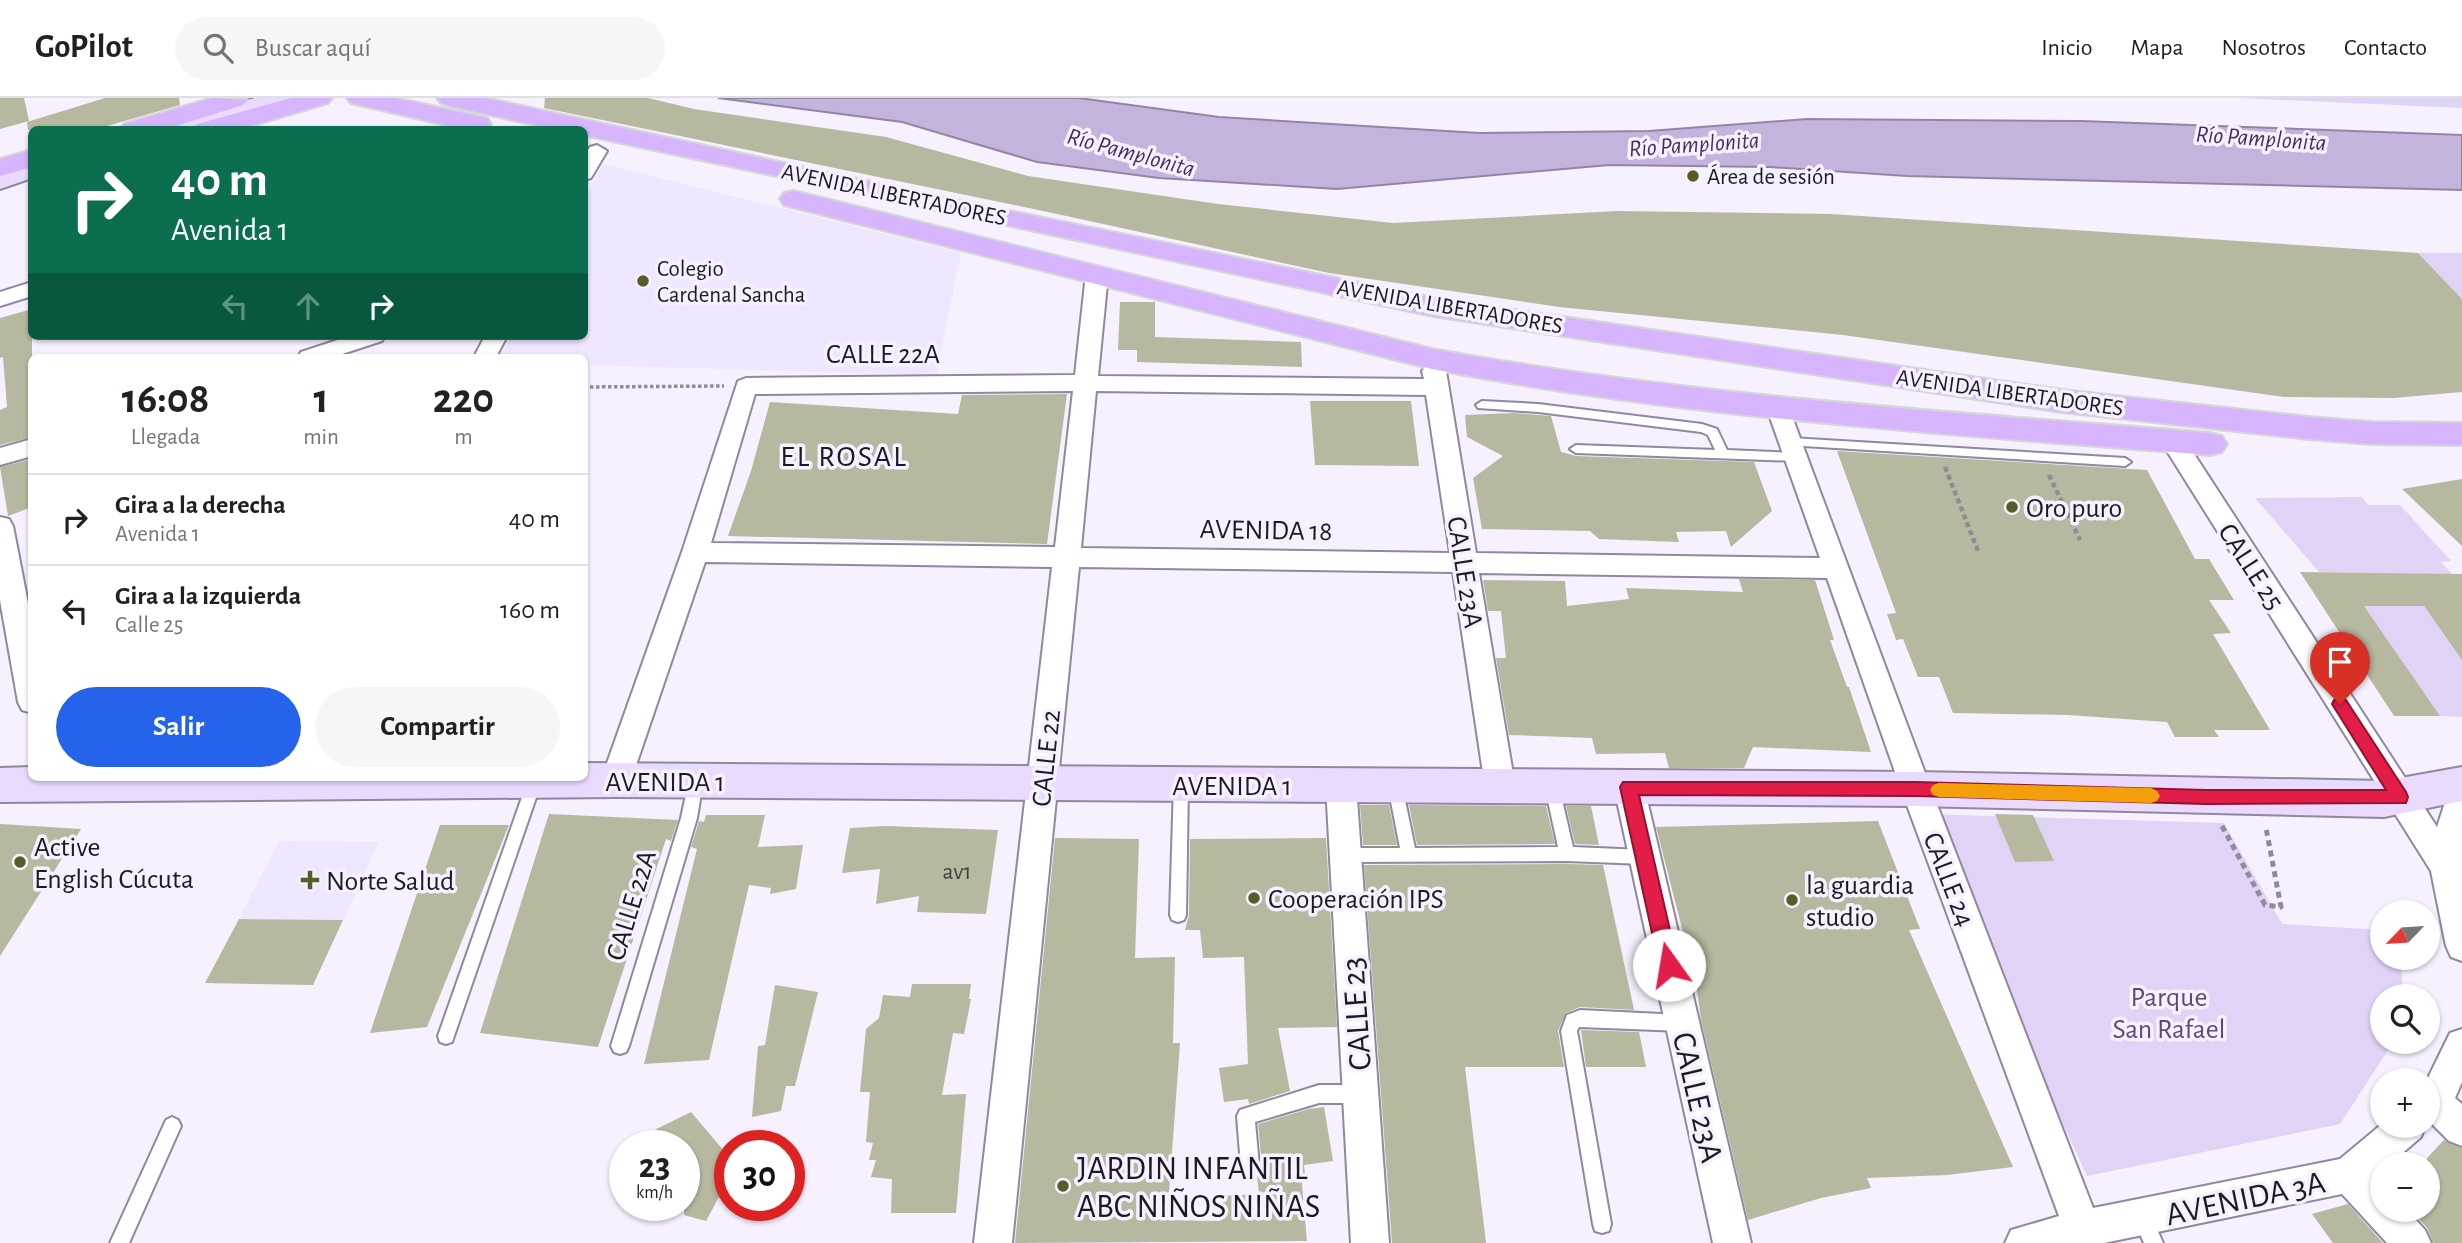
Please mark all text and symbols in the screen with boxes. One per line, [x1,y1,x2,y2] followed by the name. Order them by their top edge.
[175,17,665,80] search box
[199,29,237,67] icon: search
[35,31,133,64] text: GoPilot
[255,35,371,61] text: Buscar aquí
[2041,36,2092,60] text: Inicio
[2130,36,2184,60] text: Mapa
[2222,36,2306,60] text: Nosotros
[2344,36,2427,60] text: Contacto
[2195,122,2327,156] water label: Río Pamplonita
[1064,124,1197,182] water label: Río Pamplonita
[1628,128,1760,162] water label: Río Pamplonita
[56,154,147,245] icon: right
[171,156,268,205] text: 40 m
[779,160,1008,231] street label: AVENIDA LIBERTADORES
[1707,163,1835,189] place label: Área de sesión
[1685,168,1701,184] marker: Área de sesión
[171,214,289,246] text: Avenida 1
[657,258,805,307] place label: Colegio Cardenal Sancha
[635,273,651,289] marker: Colegio Cardenal Sancha
[1335,276,1564,339] street label: AVENIDA LIBERTADORES
[216,287,254,325] icon: left
[289,287,327,325] icon: ahead
[362,287,400,325] icon: right
[826,341,940,369] street label: CALLE 22A
[1895,366,2125,421] street label: AVENIDA LIBERTADORES
[122,378,209,420] text: 16:08
[314,378,329,420] text: 1
[433,378,494,420] text: 220
[131,426,200,449] text: Llegada
[303,426,339,449] text: min
[454,426,473,449] text: m
[780,442,908,472] district label: EL ROSAL
[115,492,286,518] text: Gira a la derecha
[2026,495,2122,523] place label: Oro puro
[2004,499,2020,515] marker: Oro puro
[56,501,94,539] icon: right
[509,506,560,532] text: 40 m
[1441,515,1487,630] street label: CALLE 23A
[1199,516,1333,546] street label: AVENIDA 18
[2212,519,2288,615] street label: CALLE 25
[115,523,200,546] text: Avenida 1
[115,583,301,609] text: Gira a la izquierda
[56,592,94,630] icon: left
[500,597,560,623] text: 160 m
[115,614,183,637] text: Calle 25
[2310,632,2370,704] pin
[2321,643,2359,681] icon: arrive
[56,687,301,767] button: Salir
[315,687,560,767] button: Compartir
[1028,708,1066,808] street label: CALLE 22
[605,769,725,797] street label: AVENIDA 1
[1172,773,1292,801] street label: AVENIDA 1
[1917,829,1979,931] street label: CALLE 24
[34,834,194,894] place label: Active English Cúcuta
[602,847,662,964] street label: CALLE 22A
[12,854,28,870] marker: Active English Cúcuta
[942,860,972,884] house number: av1
[326,868,454,896] place label: Norte Salud
[300,870,320,890] marker: Norte Salud
[1806,872,1914,932] place label: la guardia studio
[1268,886,1444,914] place label: Cooperación IPS
[1246,890,1262,906] marker: Cooperación IPS
[1784,892,1800,908] marker: la guardia studio
[2370,900,2440,970] north arrow
[2370,900,2440,1222] map controls
[1632,928,1706,1002] position arrow
[1337,956,1378,1072] street label: CALLE 23
[2113,984,2225,1044] park label: Parque San Rafael
[2370,984,2440,1054] button: search
[1666,1029,1728,1166] street label: CALLE 23A
[2370,1068,2440,1138] button: +
[714,1130,805,1221] speed limit sign: 30
[639,1149,670,1184] text: 23
[2370,1152,2440,1222] button: −
[1077,1153,1320,1224] place label: JARDIN INFANTIL ABC NIÑOS NIÑAS
[2163,1166,2328,1232] street label: AVENIDA 3A
[1055,1178,1071,1194] marker: JARDIN INFANTIL ABC NIÑOS NIÑAS
[636,1184,673,1202] text: km/h

